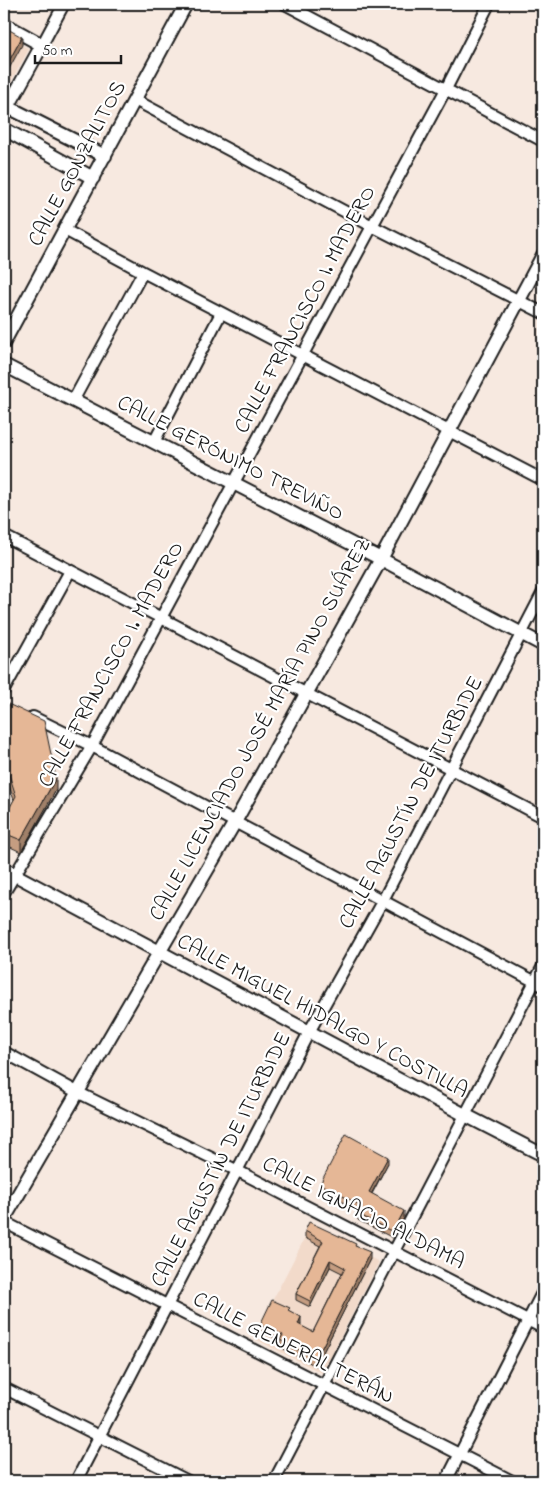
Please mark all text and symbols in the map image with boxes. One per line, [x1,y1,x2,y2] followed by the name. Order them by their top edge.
[35,32,121,64] scale bar
[42,40,73,62] text: 50 m
[21,75,135,253] street label: CALLE GONZALITOS
[227,180,385,440] street label: CALLE FRANCISCO I. MADERO
[111,388,349,530] street label: CALLE GERÓNIMO TREVIÑO
[142,533,380,927] street label: CALLE LICENCIADO JOSÉ MARÍA PINO SUÁREZ
[31,536,193,794] street label: CALLE FRANCISCO I. MADERO
[332,671,492,935] street label: CALLE AGUSTÍN DE ITURBIDE
[171,926,473,1108] street label: CALLE MIGUEL HIDALGO Y COSTILLA
[144,1027,300,1293] street label: CALLE AGUSTÍN DE ITURBIDE
[256,1149,470,1279] street label: CALLE IGNACIO ALDAMA
[187,1284,399,1414] street label: CALLE GENERAL TERÁN

